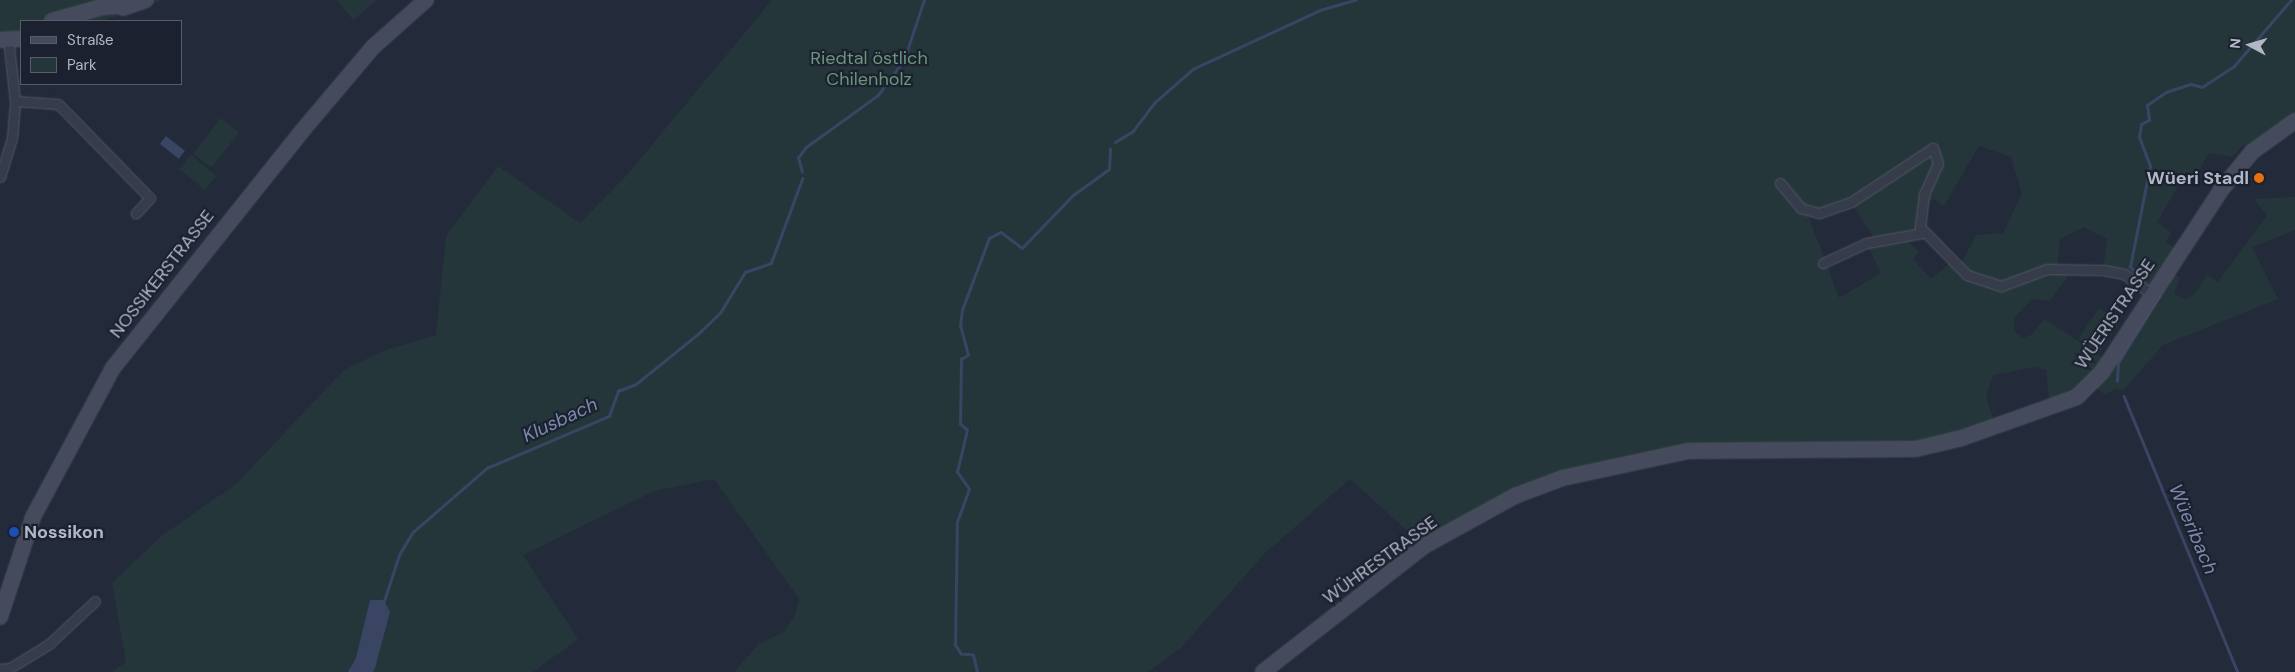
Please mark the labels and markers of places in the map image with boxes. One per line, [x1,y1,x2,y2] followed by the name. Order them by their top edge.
[2147,167,2249,189] place label: Wüeri Stadl
[2253,172,2265,184] marker: Wüeri Stadl
[24,521,104,543] place label: Nossikon
[8,526,20,538] marker: Nossikon

